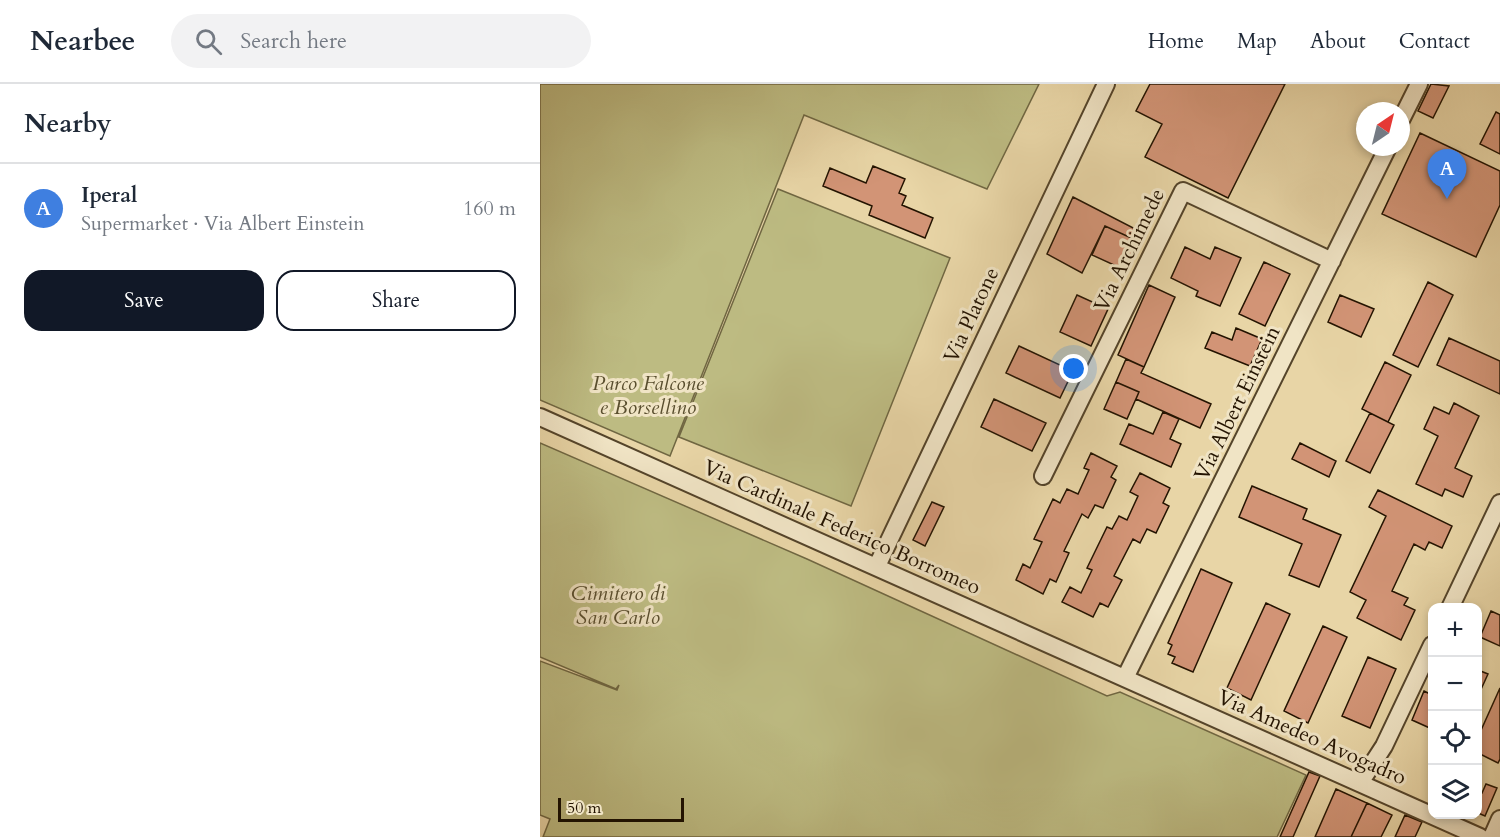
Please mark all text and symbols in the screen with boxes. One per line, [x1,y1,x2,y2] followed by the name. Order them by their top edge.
[171,14,591,68] search box
[30,22,135,60] text: Nearbee
[192,25,225,58] icon: search
[240,26,347,56] text: Search here
[1148,27,1204,56] text: Home
[1237,27,1277,56] text: Map
[1310,27,1366,56] text: About
[1399,27,1470,56] text: Contact
[1356,102,1410,156] north arrow
[24,106,112,141] text: Nearby
[1428,150,1466,199] pin: A
[81,180,138,210] text: Iperal
[1087,184,1172,317] street label: Via Archimede
[36,195,51,222] text: A
[463,195,516,222] text: 160 m
[81,210,365,237] text: Supermarket · Via Albert Einstein
[937,263,1006,368] street label: Via Platone
[24,270,264,331] button: Save
[276,270,516,331] button: Share
[1187,321,1288,485] street label: Via Albert Einstein
[1059,354,1088,383] your location
[592,369,705,422] park label: Parco Falcone e Borsellino
[699,453,985,602] street label: Via Cardinale Federico Borromeo
[571,579,666,632] park label: Cimitero di San Carlo
[1428,603,1482,819] map controls
[1428,603,1482,657] button: +
[1428,657,1482,711] button: −
[1213,683,1411,792] street label: Via Amedeo Avogadro
[1428,711,1482,765] button: locate
[1428,765,1482,819] button: layers
[558,795,684,822] scale bar
[567,797,601,819] text: 50 m

